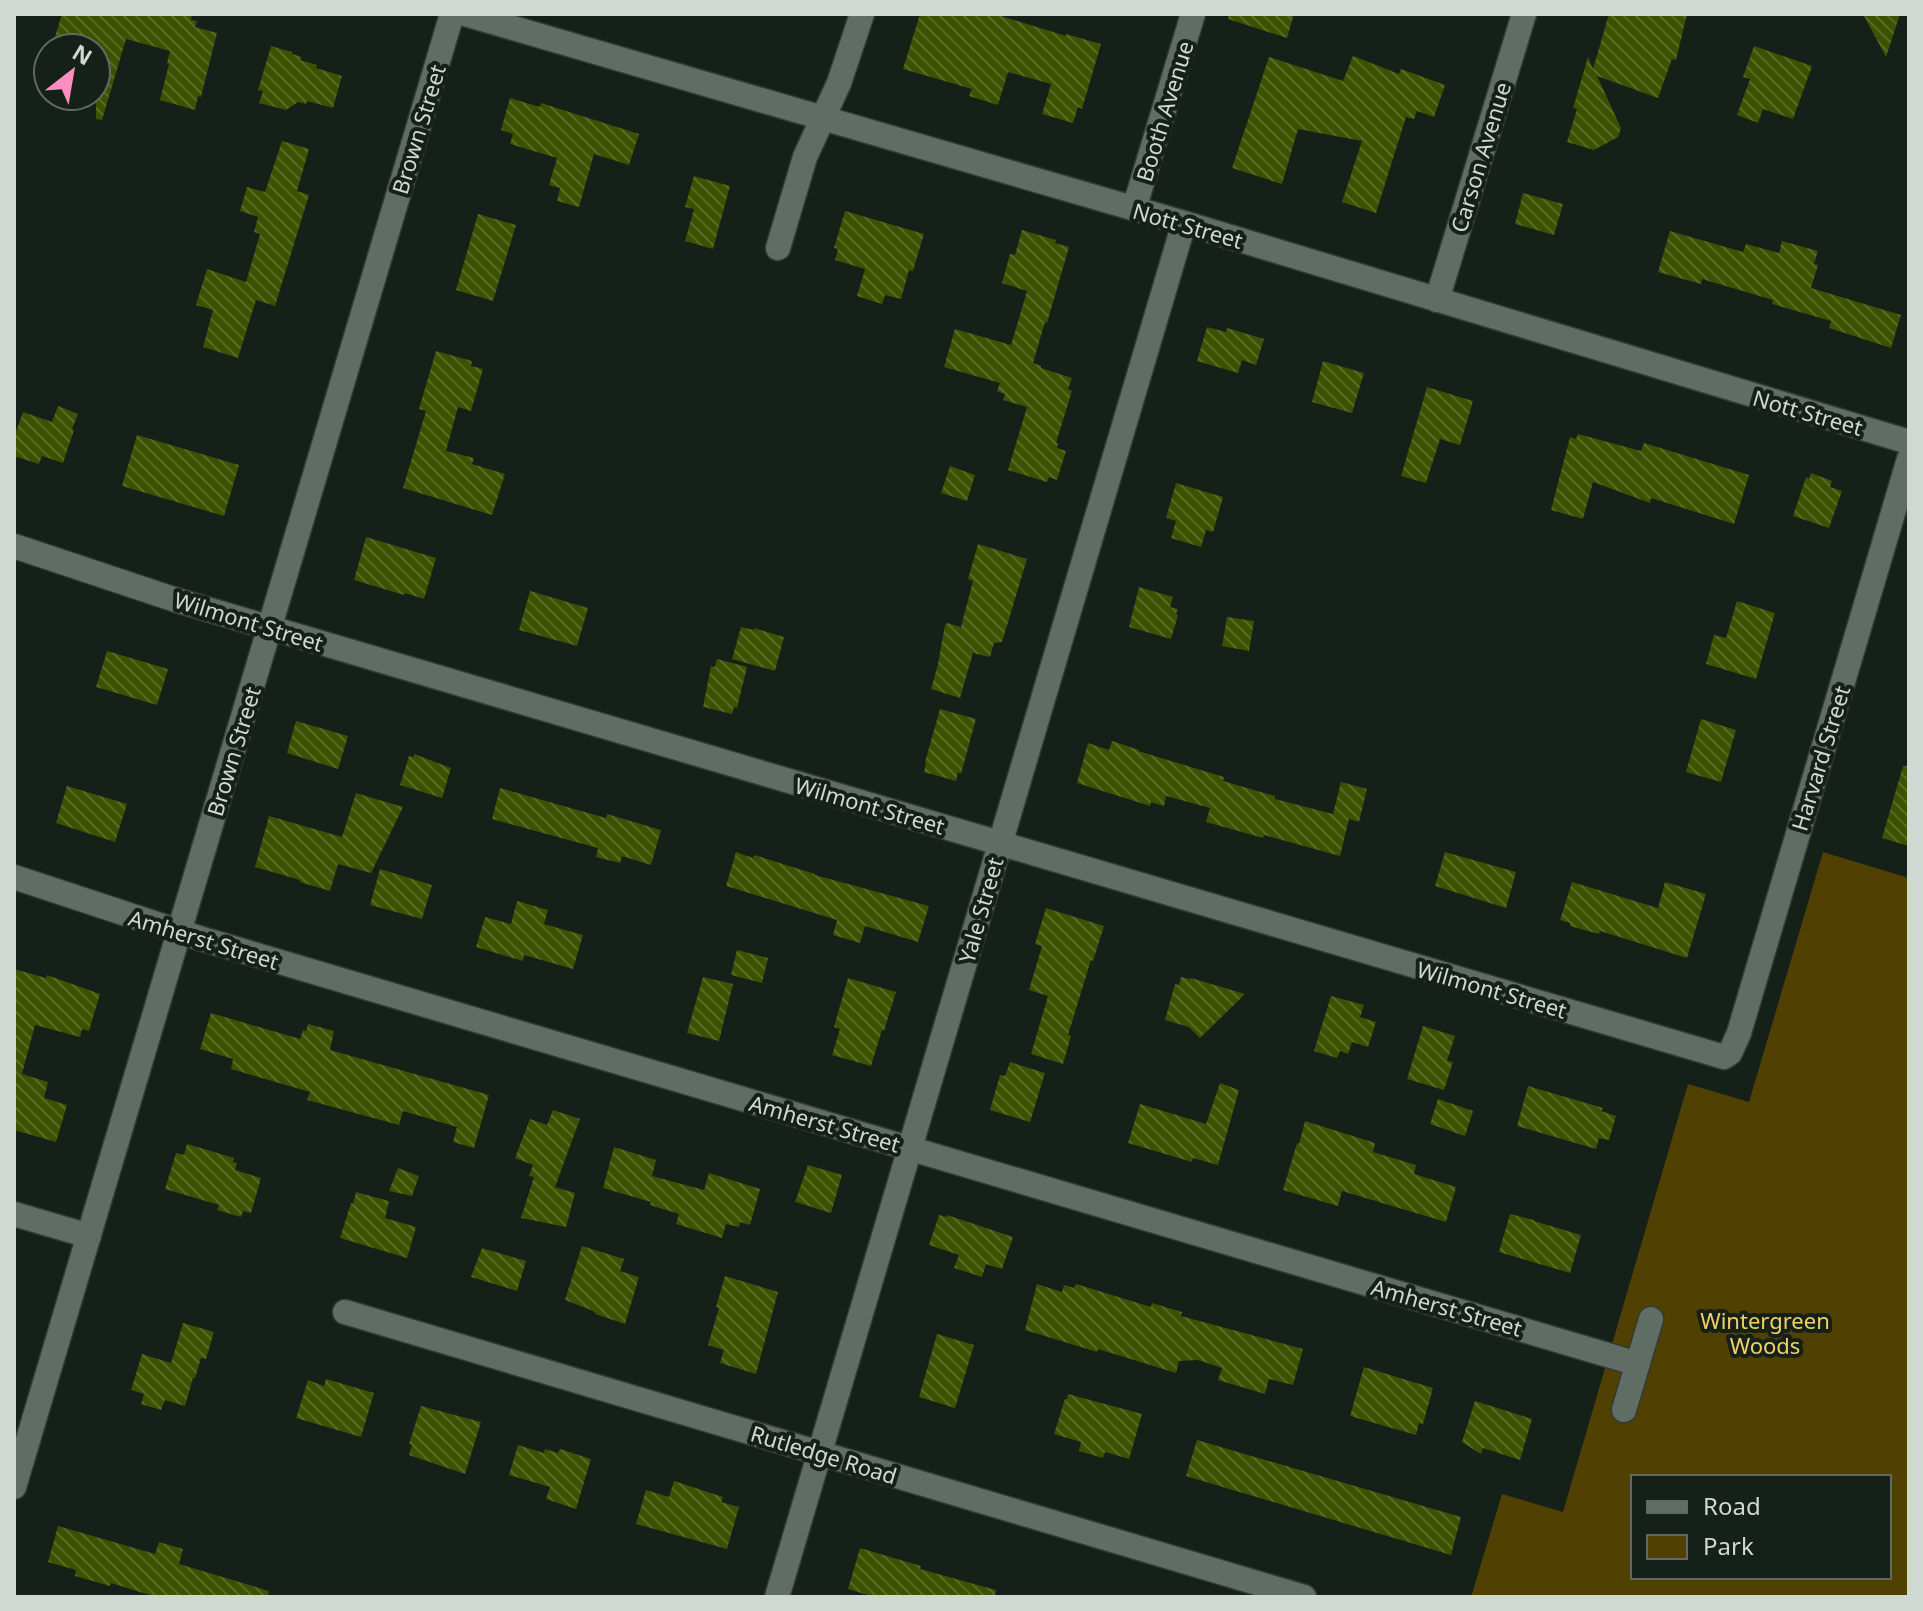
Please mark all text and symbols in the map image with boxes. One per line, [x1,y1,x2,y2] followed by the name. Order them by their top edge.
[32,32,112,112] north arrow
[67,37,98,71] text: N
[1128,37,1200,185] street label: Booth Avenue
[384,61,452,197] street label: Brown Street
[1443,78,1517,236] street label: Carson Avenue
[1130,195,1247,255] street label: Nott Street
[1750,382,1867,442] street label: Nott Street
[171,584,327,658] street label: Wilmont Street
[1784,682,1856,834] street label: Harvard Street
[199,683,267,819] street label: Brown Street
[792,769,948,841] street label: Wilmont Street
[951,853,1009,966] street label: Yale Street
[125,902,283,976] street label: Amherst Street
[1414,953,1570,1025] street label: Wilmont Street
[746,1087,904,1159] street label: Amherst Street
[1368,1271,1526,1343] street label: Amherst Street
[1700,1305,1830,1360] park label: Wintergreen Woods
[747,1418,901,1490] street label: Rutledge Road
[1631,1475,1891,1579] legend
[1703,1489,1761,1522] text: Road
[1703,1529,1754,1562] text: Park

